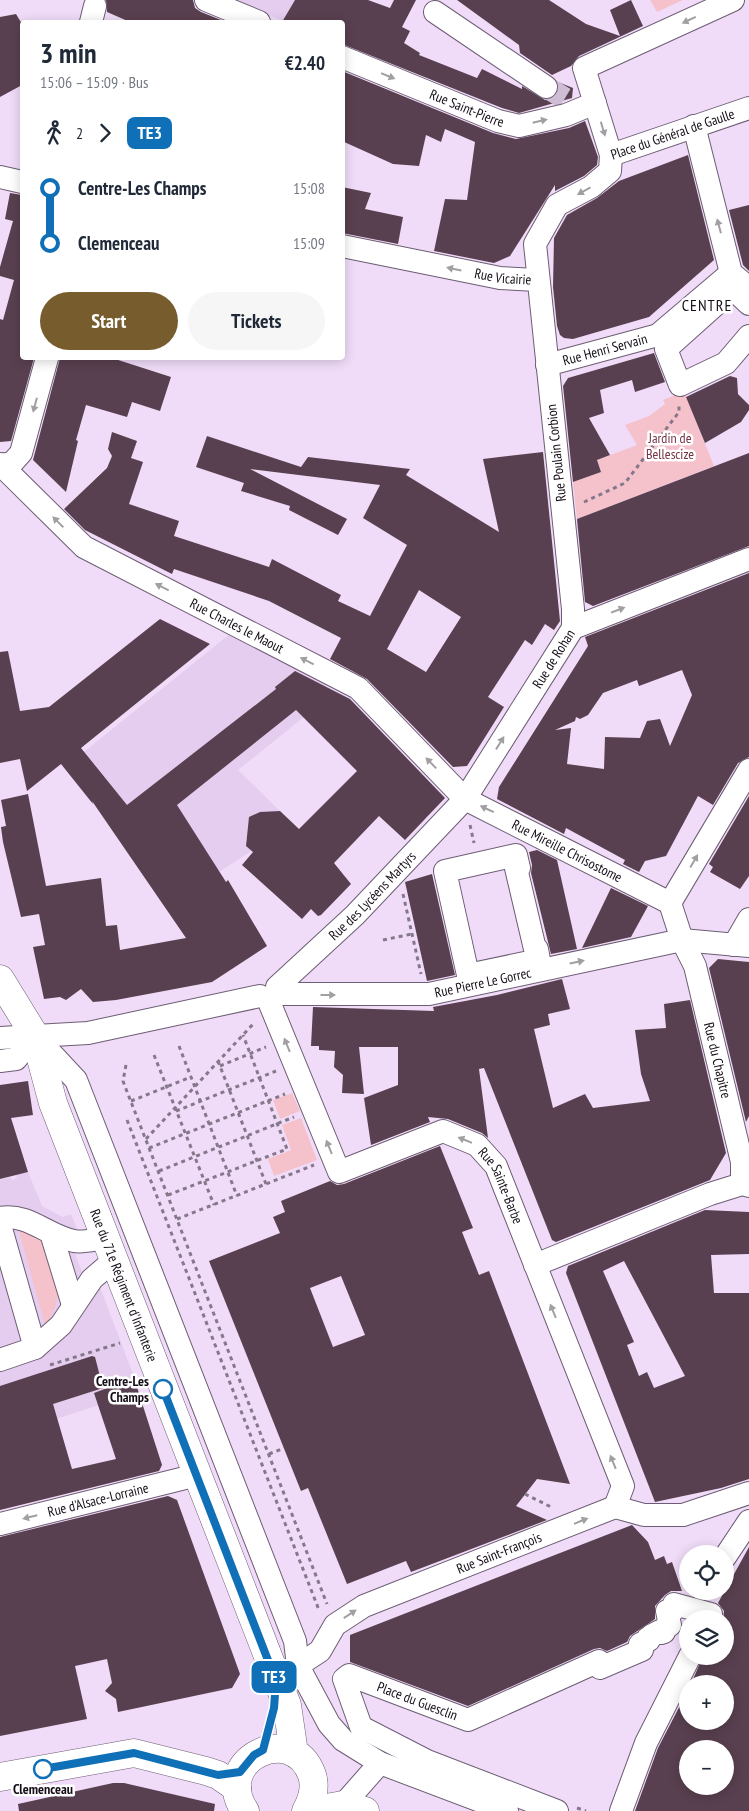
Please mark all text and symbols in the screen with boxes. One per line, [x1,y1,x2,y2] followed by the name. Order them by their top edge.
[682,17,696,25] one-way arrow
[40,34,97,71] text: 3 min
[285,51,325,75] text: €2.40
[40,72,148,92] text: 15:06 – 15:09 · Bus
[381,72,395,80] one-way arrow
[427,85,506,131] street label: Rue Saint-Pierre
[608,105,737,164] street label: Place du Général de Gaulle
[533,117,548,125] one-way arrow
[40,119,68,147] icon: walk
[91,119,119,147] icon: forward
[137,121,162,144] text: TE3
[599,122,607,137] one-way arrow
[76,123,83,143] text: 2
[78,176,207,200] text: Centre-Les Champs
[293,178,325,198] text: 15:08
[577,186,591,195] one-way arrow
[715,218,723,233] one-way arrow
[78,231,160,255] text: Clemenceau
[293,233,325,253] text: 15:09
[473,264,532,289] street label: Rue Vicairie
[446,265,461,273] one-way arrow
[40,292,178,350] button: Start
[188,292,325,350] button: Tickets
[682,295,732,315] district label: CENTRE
[561,329,649,369] street label: Rue Henri Servain
[30,397,38,412] one-way arrow
[542,403,570,503] street label: Rue Poulain Corbion
[646,429,694,463] park label: Jardin de Bellescize
[53,516,65,528] one-way arrow
[155,583,170,591] one-way arrow
[187,594,287,657] street label: Rue Charles le Maout
[611,606,626,614] one-way arrow
[528,626,579,692] street label: Rue de Rohan
[300,657,314,666] one-way arrow
[495,736,505,749] one-way arrow
[425,758,437,770] one-way arrow
[479,804,494,813] one-way arrow
[509,815,626,886] street label: Rue Mireille Chrisostome
[325,847,420,944] street label: Rue des Lycéens Martyrs
[690,854,699,867] one-way arrow
[570,958,585,966] one-way arrow
[433,963,533,1002] street label: Rue Pierre Le Gorrec
[320,991,336,999] one-way arrow
[700,1021,735,1100] street label: Rue du Chapitre
[283,1037,290,1052] one-way arrow
[457,1136,472,1143] one-way arrow
[324,1140,332,1154] one-way arrow
[474,1143,527,1227] street label: Rue Sainte-Barbe
[86,1206,162,1365] street label: Rue du 71e Régiment d'Infanterie
[549,1303,556,1318] one-way arrow
[96,1372,149,1406] place label: Centre-Les Champs
[153,1379,173,1399] marker: Centre-Les Champs
[609,1454,616,1469] one-way arrow
[46,1478,150,1521] street label: Rue d'Alsace-Lorraine
[23,1513,38,1521] one-way arrow
[574,1517,588,1525] one-way arrow
[454,1528,544,1578] street label: Rue Saint-François
[679,1545,734,1795] map controls
[679,1545,734,1600] button: locate
[343,1609,357,1619] one-way arrow
[679,1610,734,1665] button: layers
[245,1661,303,1693] line badge: TE3
[262,1665,286,1688] text: TE3
[679,1675,734,1730] button: +
[375,1677,460,1724] street label: Place du Guesclin
[679,1740,734,1795] button: −
[33,1759,53,1779] marker: Clemenceau
[13,1780,73,1798] place label: Clemenceau

